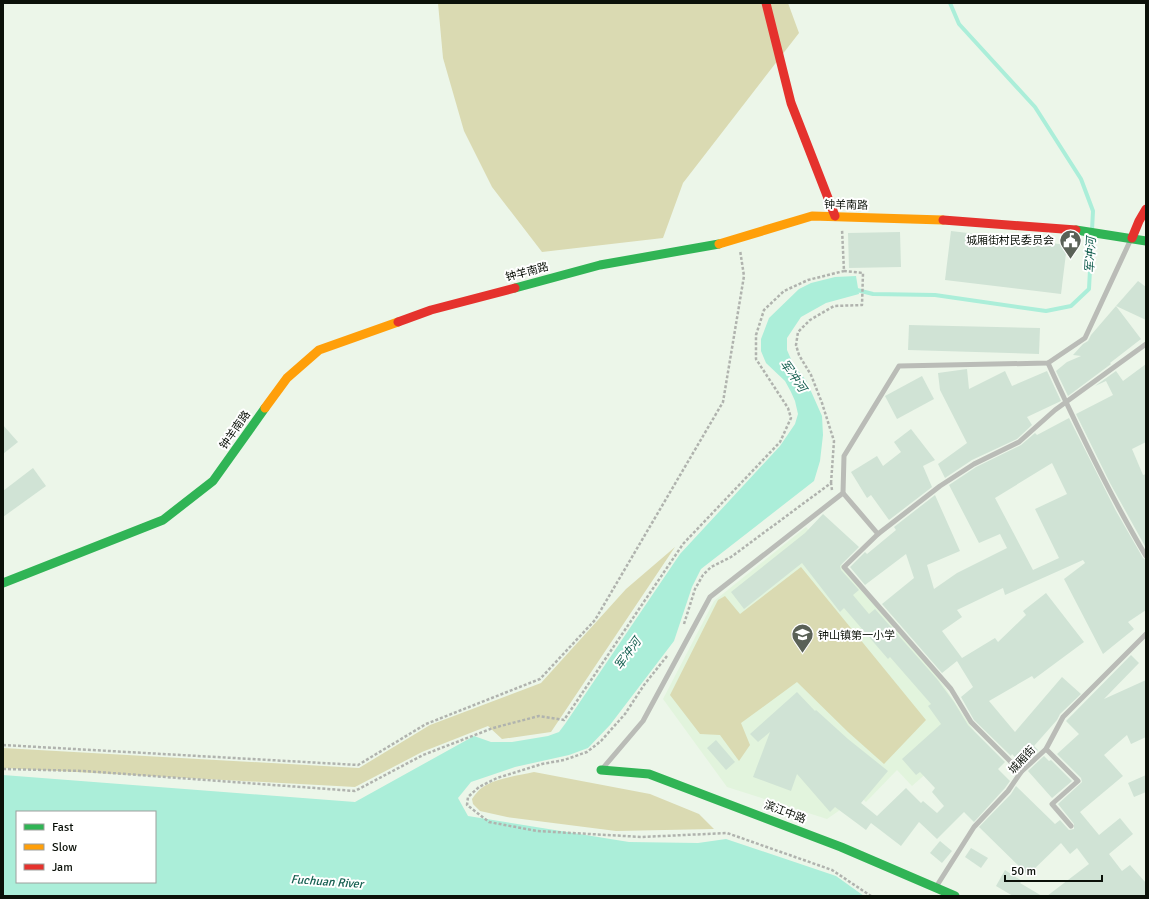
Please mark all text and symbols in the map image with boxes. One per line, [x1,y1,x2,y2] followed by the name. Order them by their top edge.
[824,198,868,212] street label: 钟羊南路
[1057,227,1083,260] public building icon: 城厢街村民委员会
[966,234,1054,247] place label: 城厢街村民委员会
[1083,235,1100,273] water label: 军冲河
[504,260,550,284] street label: 钟羊南路
[777,357,811,397] water label: 军冲河
[217,408,253,452] street label: 钟羊南路
[790,622,816,655] school or university icon: 钟山镇第一小学
[818,629,895,642] place label: 钟山镇第一小学
[611,633,646,673] water label: 军冲河
[1006,743,1038,777] street label: 城厢街
[762,798,808,826] street label: 滨江中路
[16,811,156,883] legend
[52,820,73,835] text: Fast
[52,840,77,855] text: Slow
[1005,857,1102,883] scale bar
[52,860,73,875] text: Jam
[1011,864,1036,879] text: 50 m
[290,872,365,892] water label: Fuchuan River

